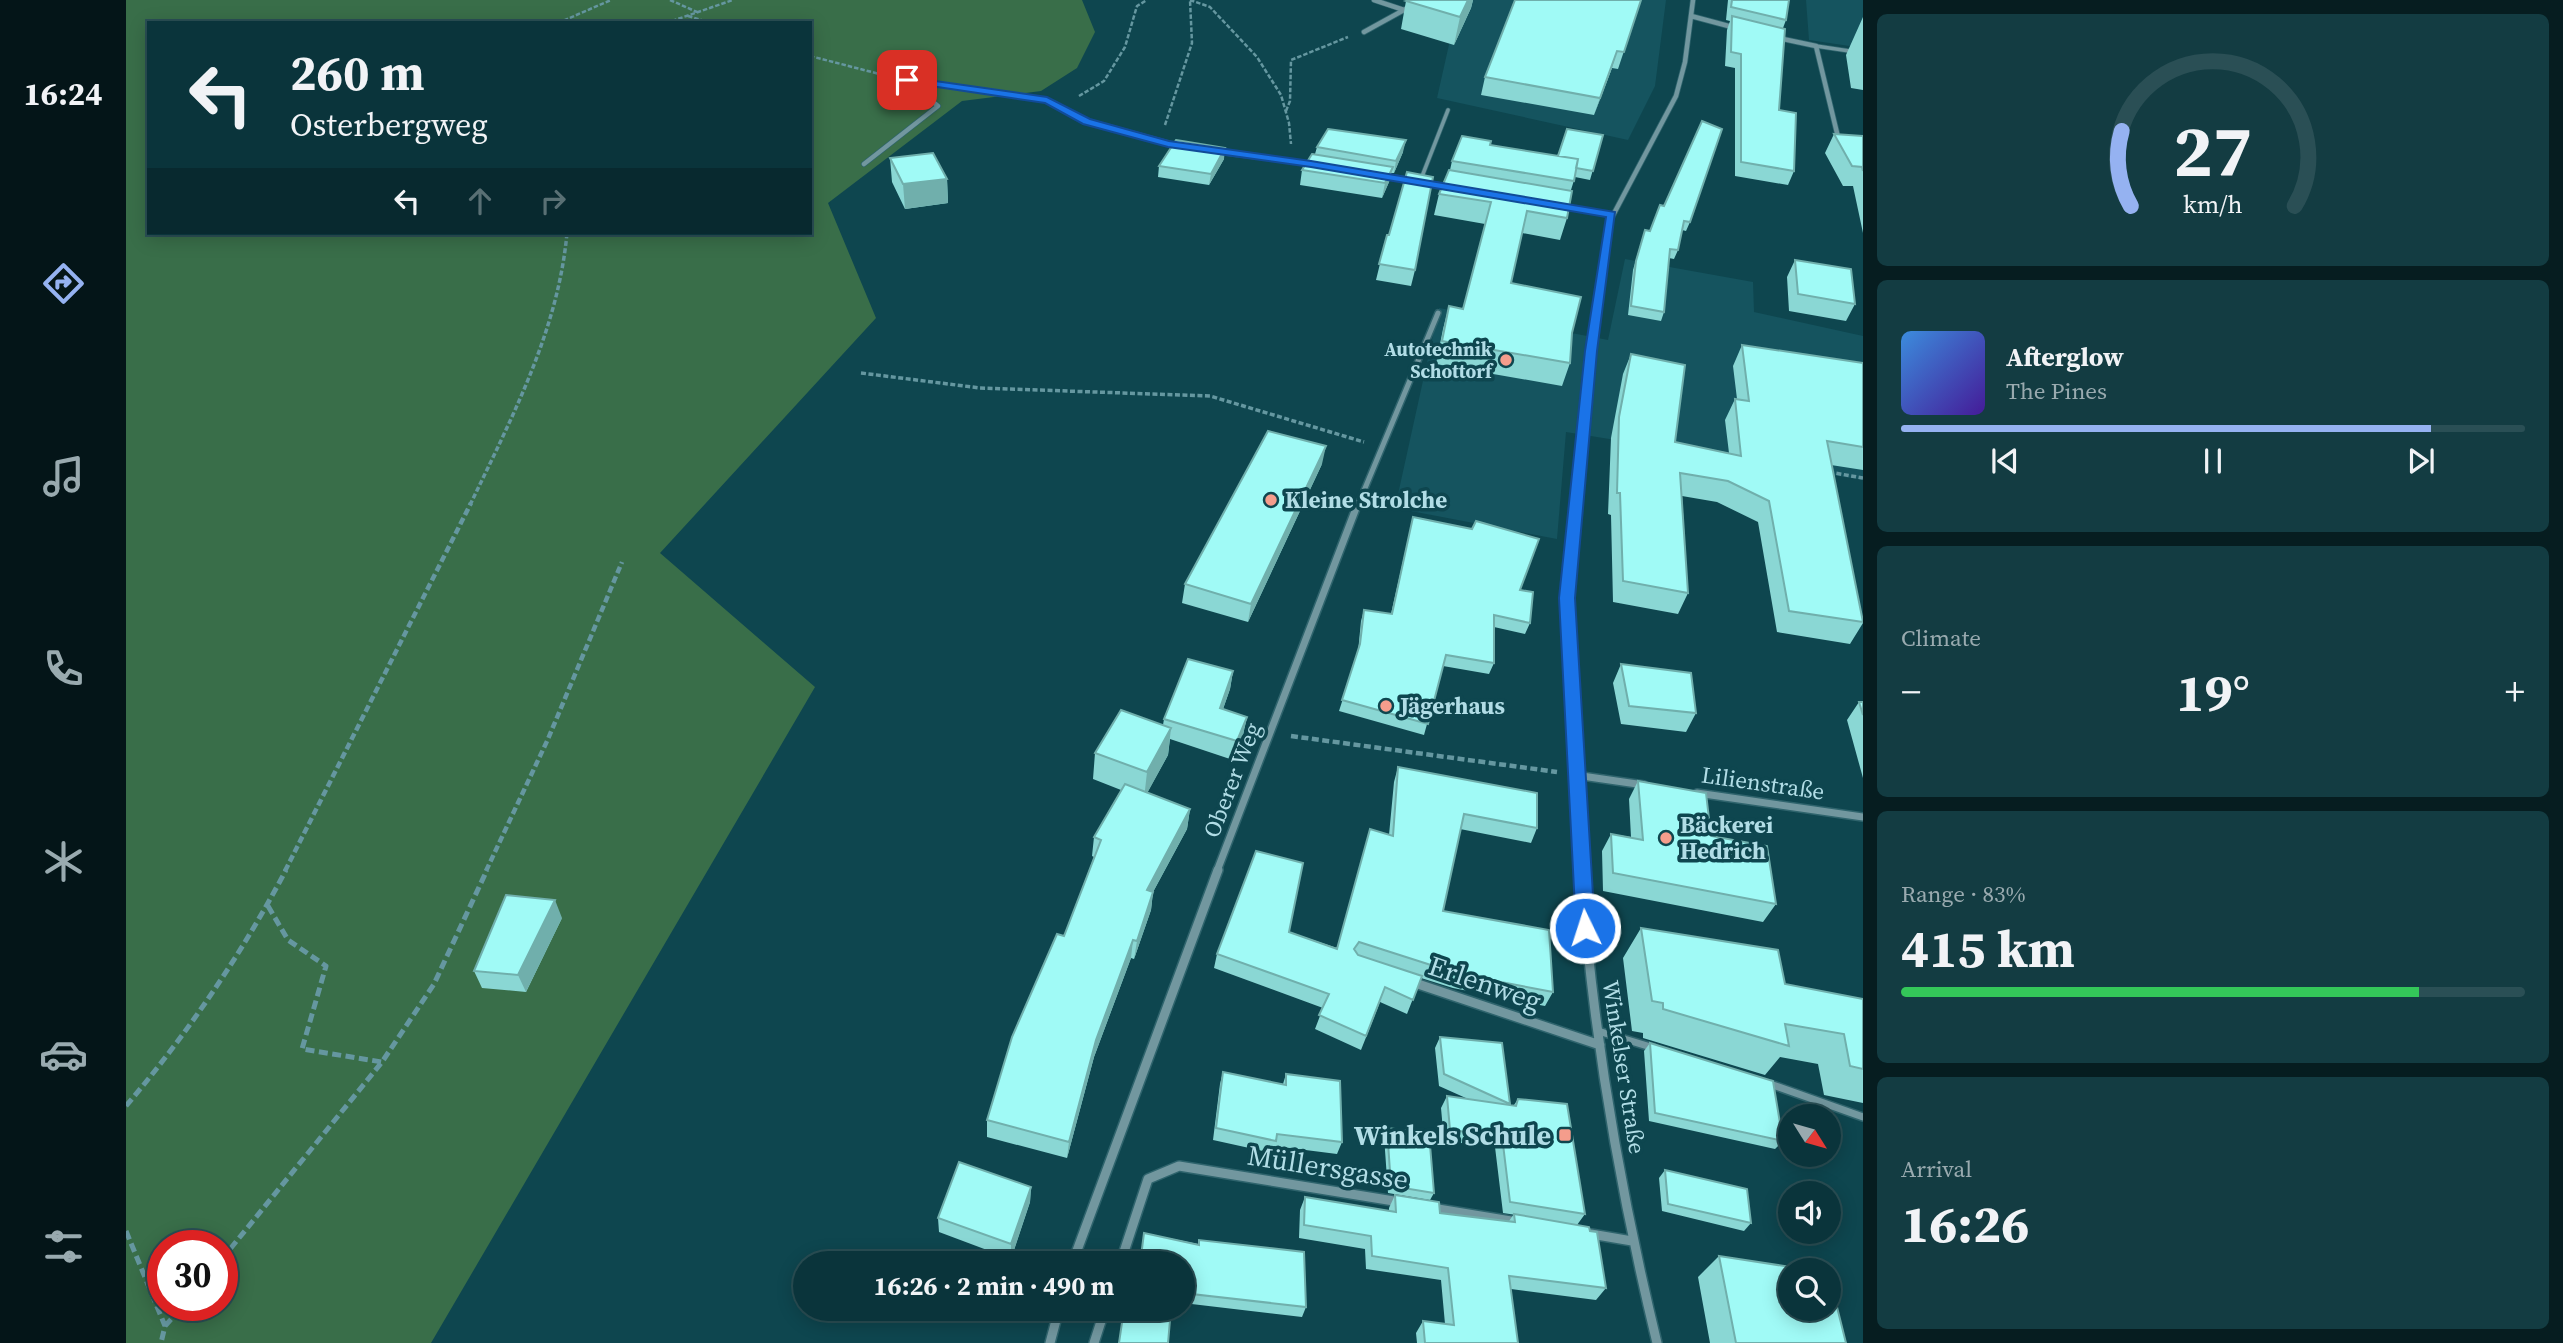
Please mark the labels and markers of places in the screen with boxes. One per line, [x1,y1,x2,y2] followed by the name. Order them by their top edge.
[877,50,937,110] pin
[1384,336,1494,384] place label: Autotechnik Schottorf
[1498,352,1514,368] marker: Autotechnik Schottorf
[1285,484,1447,516] place label: Kleine Strolche
[1263,492,1279,508] marker: Kleine Strolche
[1398,690,1505,722] place label: Jägerhaus
[1378,698,1394,714] marker: Jägerhaus
[1680,809,1773,867] place label: Bäckerei Hedrich
[1658,830,1674,846] marker: Bäckerei Hedrich
[1354,1116,1551,1154] place label: Winkels Schule
[1557,1127,1573,1143] marker: Winkels Schule

